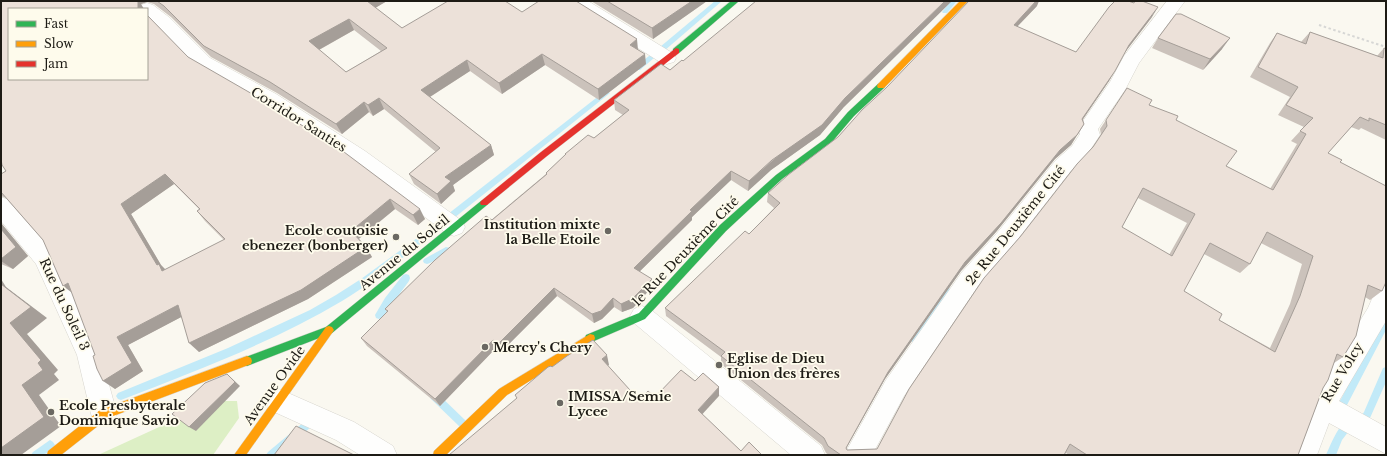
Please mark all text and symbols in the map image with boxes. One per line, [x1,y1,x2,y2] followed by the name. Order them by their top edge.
[8,8,148,80] legend
[44,16,69,31] text: Fast
[44,36,74,51] text: Slow
[42,56,68,71] text: Jam
[248,83,350,156] street label: Corridor Santies
[962,162,1069,289] street label: 2e Rue Deuxième Cité
[628,193,743,310] street label: 1e Rue Deuxième Cité
[355,211,453,295] street label: Avenue du Soleil
[484,216,600,248] place label: Institution mixte la Belle Etoile
[242,222,388,254] place label: Ecole coutoisie ebenezer (bonberger)
[603,226,613,236] marker: Institution mixte la Belle Etoile
[391,232,401,242] marker: Ecole coutoisie ebenezer (bonberger)
[36,255,93,353] street label: Rue du Soleil 3
[493,339,593,356] place label: Mercy's Chery
[1318,339,1367,405] street label: Rue Volcy
[239,342,309,429] street label: Avenue Ovide
[480,342,490,352] marker: Mercy's Chery
[727,350,840,382] place label: Eglise de Dieu Union des frères
[714,360,724,370] marker: Eglise de Dieu Union des frères
[568,388,672,420] place label: IMISSA/Semie Lycee
[59,397,186,429] place label: Ecole Presbyterale Dominique Savio
[555,398,565,408] marker: IMISSA/Semie Lycee
[46,407,56,417] marker: Ecole Presbyterale Dominique Savio

